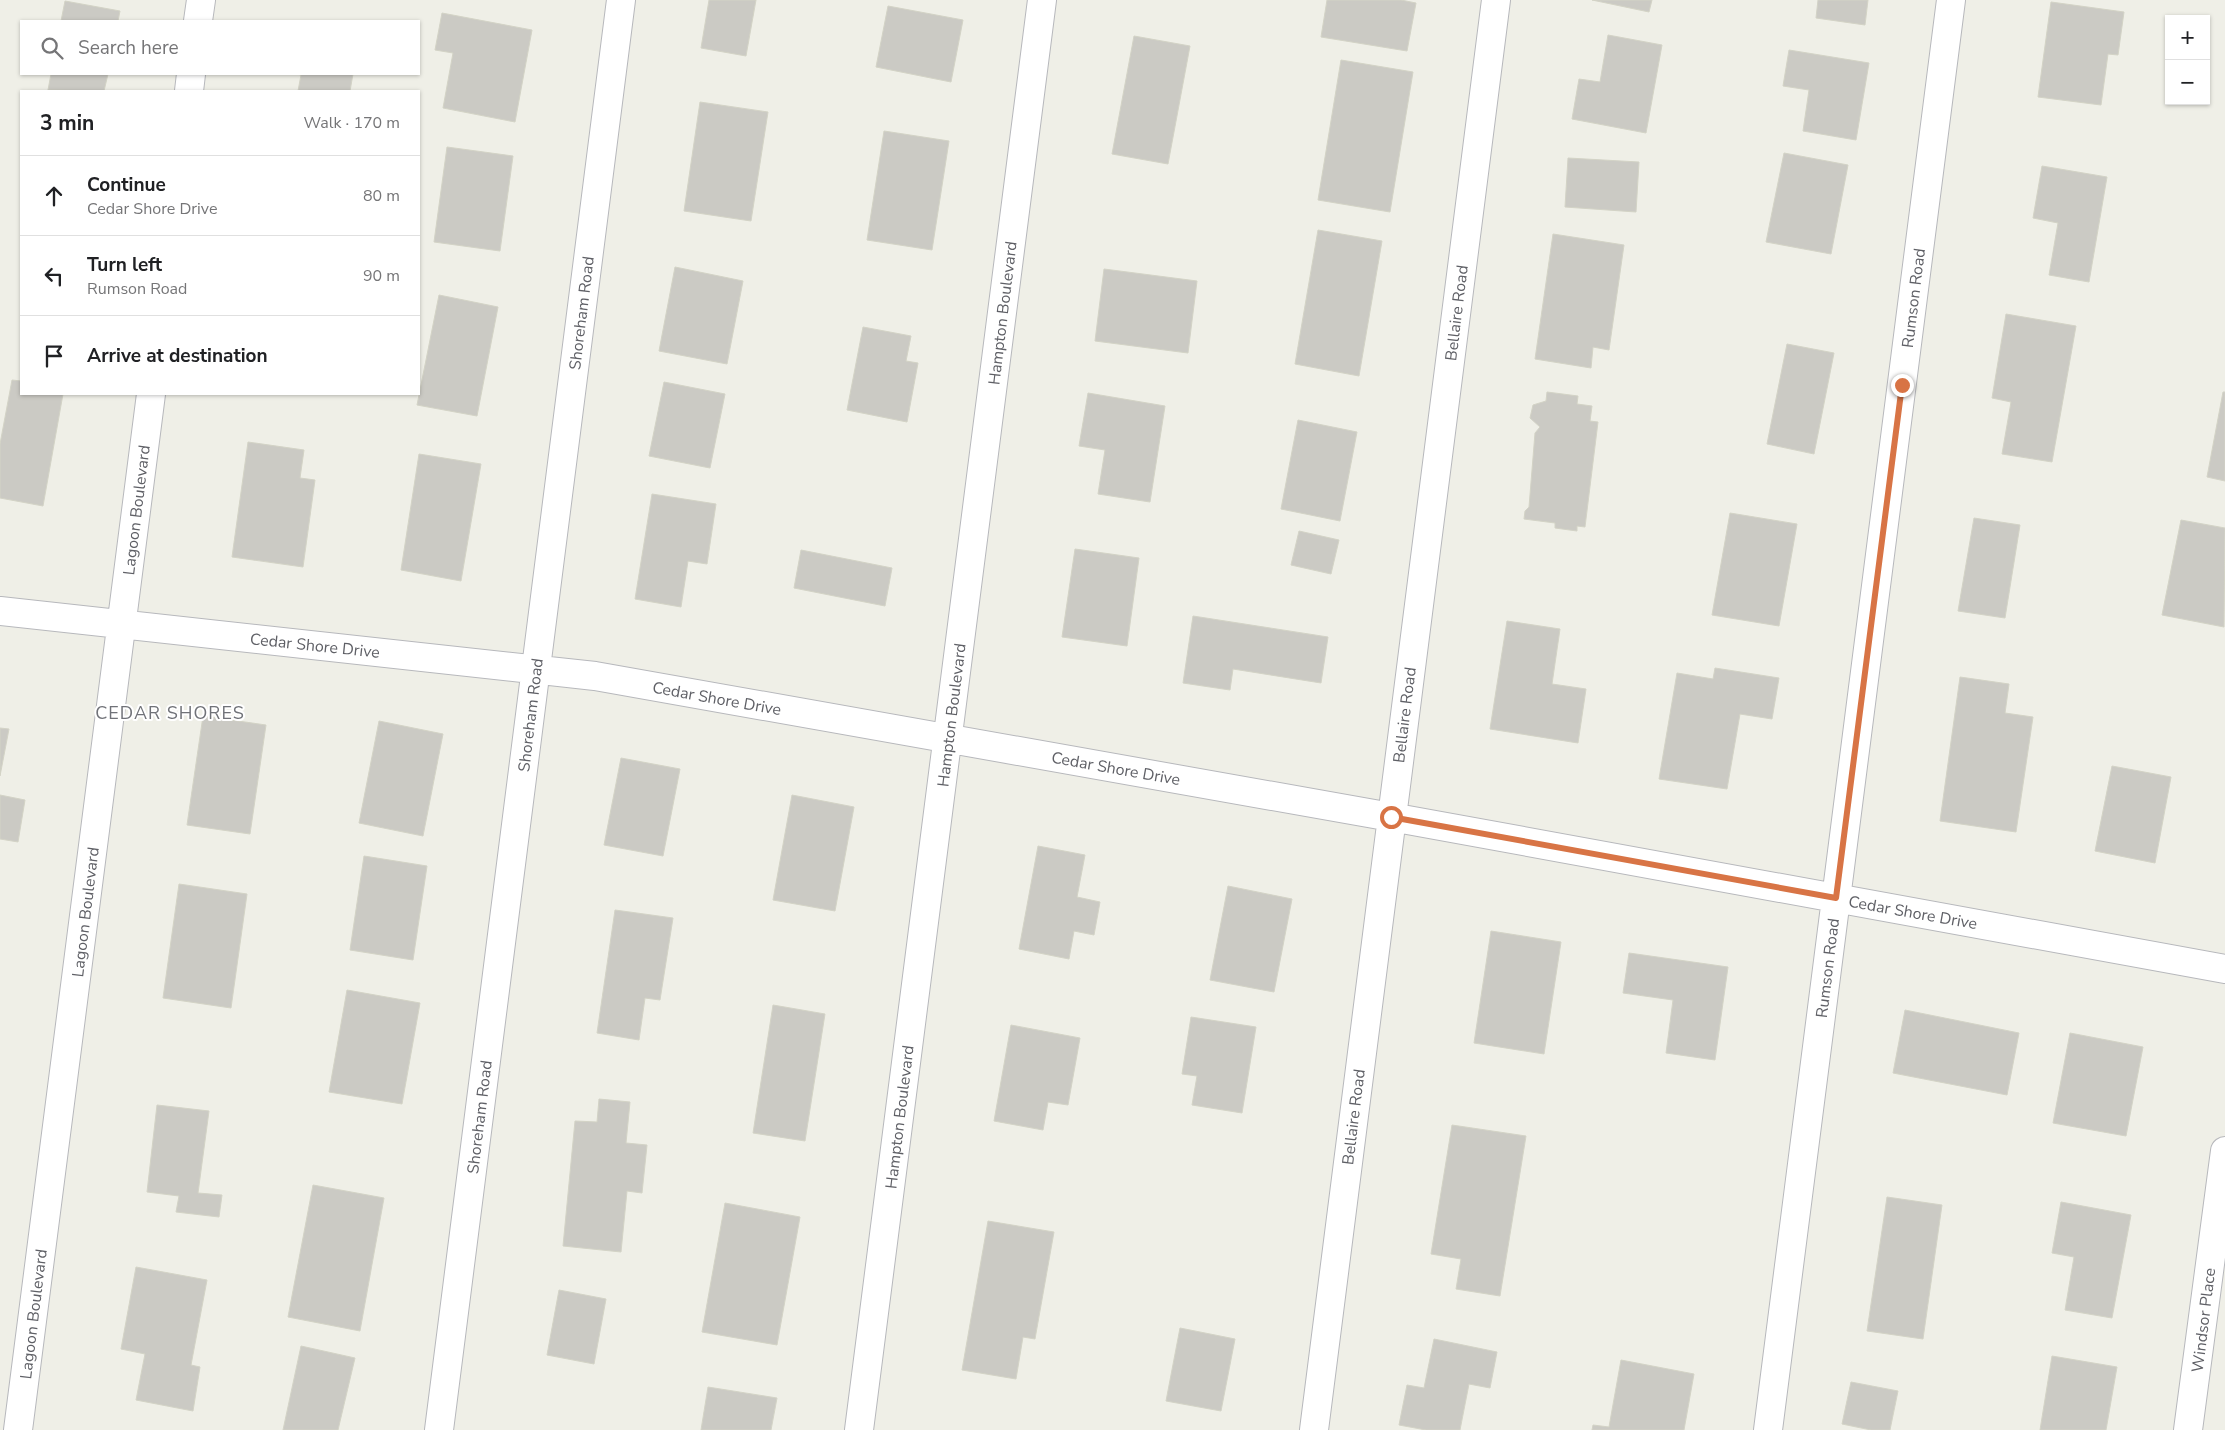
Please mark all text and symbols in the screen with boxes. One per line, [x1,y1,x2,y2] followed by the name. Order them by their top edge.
[2165,15,2210,105] map controls
[2165,15,2210,60] button: +
[20,20,420,75] search box
[38,34,66,62] icon: search
[78,35,179,61] text: Search here
[2165,60,2210,105] button: −
[40,109,94,137] text: 3 min
[304,112,400,134] text: Walk · 170 m
[87,172,166,198] text: Continue
[40,182,68,210] icon: ahead
[363,185,400,207] text: 80 m
[87,198,217,220] text: Cedar Shore Drive
[983,240,1023,386] street label: Hampton Boulevard
[1897,247,1931,349] street label: Rumson Road
[87,252,162,278] text: Turn left
[564,255,600,371] street label: Shoreham Road
[40,262,68,290] icon: left
[1440,264,1474,362] street label: Bellaire Road
[363,265,400,287] text: 90 m
[87,278,187,300] text: Rumson Road
[40,342,68,370] icon: arrive
[87,343,268,369] text: Arrive at destination
[1891,374,1914,397] route end
[118,444,156,576] street label: Lagoon Boulevard
[249,628,381,664] street label: Cedar Shore Drive
[932,642,972,788] street label: Hampton Boulevard
[513,657,549,773] street label: Shoreham Road
[1388,666,1422,764] street label: Bellaire Road
[651,677,783,721] street label: Cedar Shore Drive
[95,701,245,725] district label: CEDAR SHORES
[1050,747,1182,791] street label: Cedar Shore Drive
[1380,806,1403,829] route start
[67,846,105,978] street label: Lagoon Boulevard
[1847,891,1979,935] street label: Cedar Shore Drive
[1811,917,1845,1019] street label: Rumson Road
[880,1044,920,1190] street label: Hampton Boulevard
[462,1059,498,1175] street label: Shoreham Road
[1337,1068,1371,1166] street label: Bellaire Road
[15,1248,53,1380] street label: Lagoon Boulevard
[2187,1267,2221,1374] street label: Windsor Place

